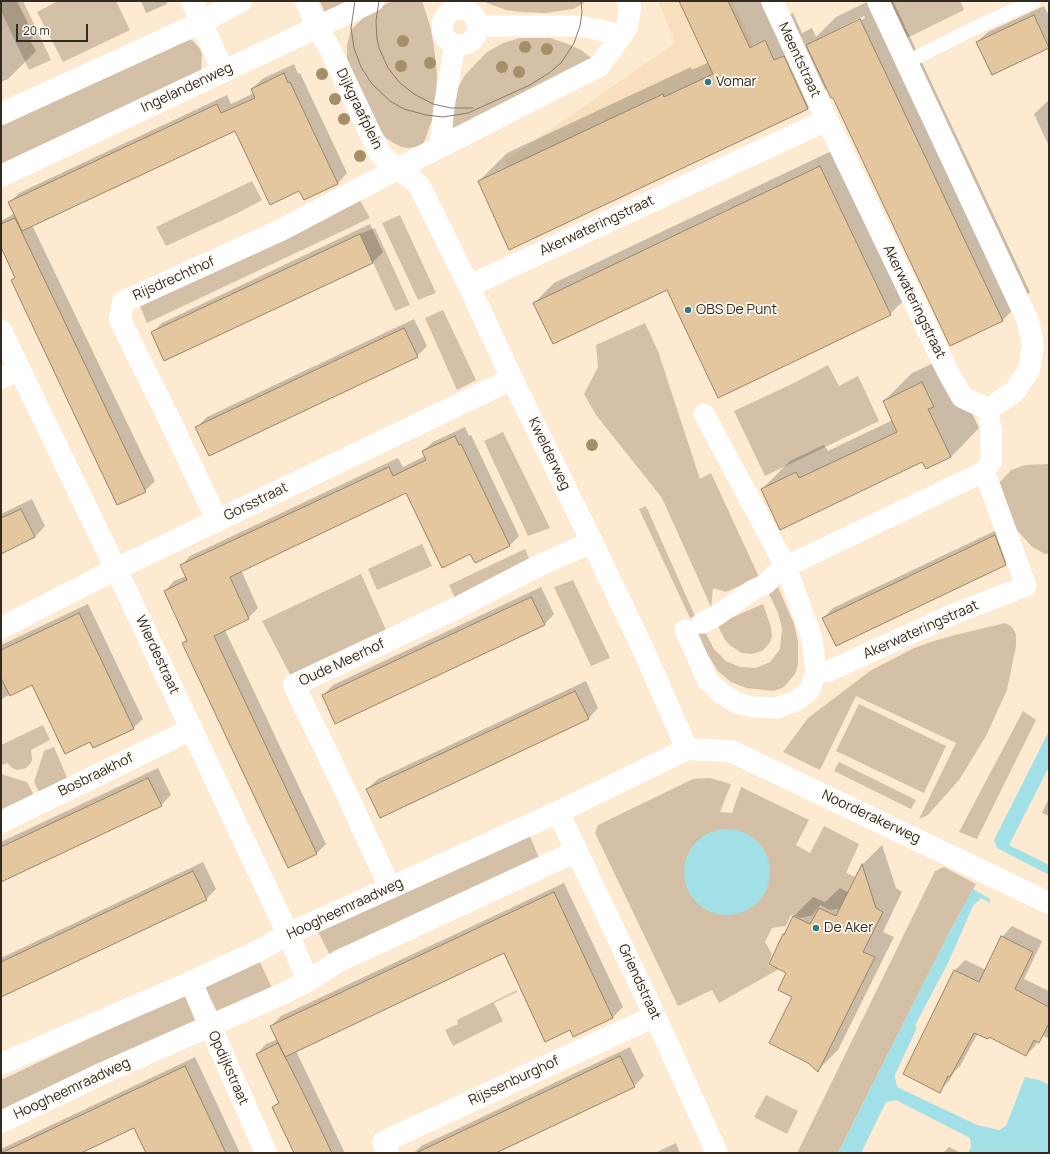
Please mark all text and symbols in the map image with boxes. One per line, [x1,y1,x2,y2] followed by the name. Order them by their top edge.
[18,16,90,42] scale bar
[774,20,824,100] street label: Meentstraat
[23,22,50,39] text: 20 m
[139,59,235,117] street label: Ingelandenweg
[332,66,386,152] street label: Dijkgraafplein
[716,74,757,90] place label: Vomar
[703,77,713,87] marker: Vomar
[537,192,657,260] street label: Akerwateringstraat
[879,242,949,362] street label: Akerwateringstraat
[131,254,217,304] street label: Rijsdrechthof
[696,302,777,318] place label: OBS De Punt
[683,305,693,315] marker: OBS De Punt
[524,415,574,493] street label: Kwelderweg
[221,479,291,525] street label: Gorsstraat
[861,597,981,663] street label: Akerwateringstraat
[132,613,182,697] street label: Wierdestraat
[297,636,387,690] street label: Oude Meerhof
[56,750,136,800] street label: Bosbraakhof
[819,787,923,847] street label: Noorderakerweg
[284,875,406,943] street label: Hoogheemraadweg
[824,920,873,936] place label: De Aker
[811,923,821,933] marker: De Aker
[614,941,664,1023] street label: Griendstraat
[204,1028,252,1108] street label: Opdijkstraat
[466,1053,562,1109] street label: Rijssenburghof
[11,1055,133,1123] street label: Hoogheemraadweg

